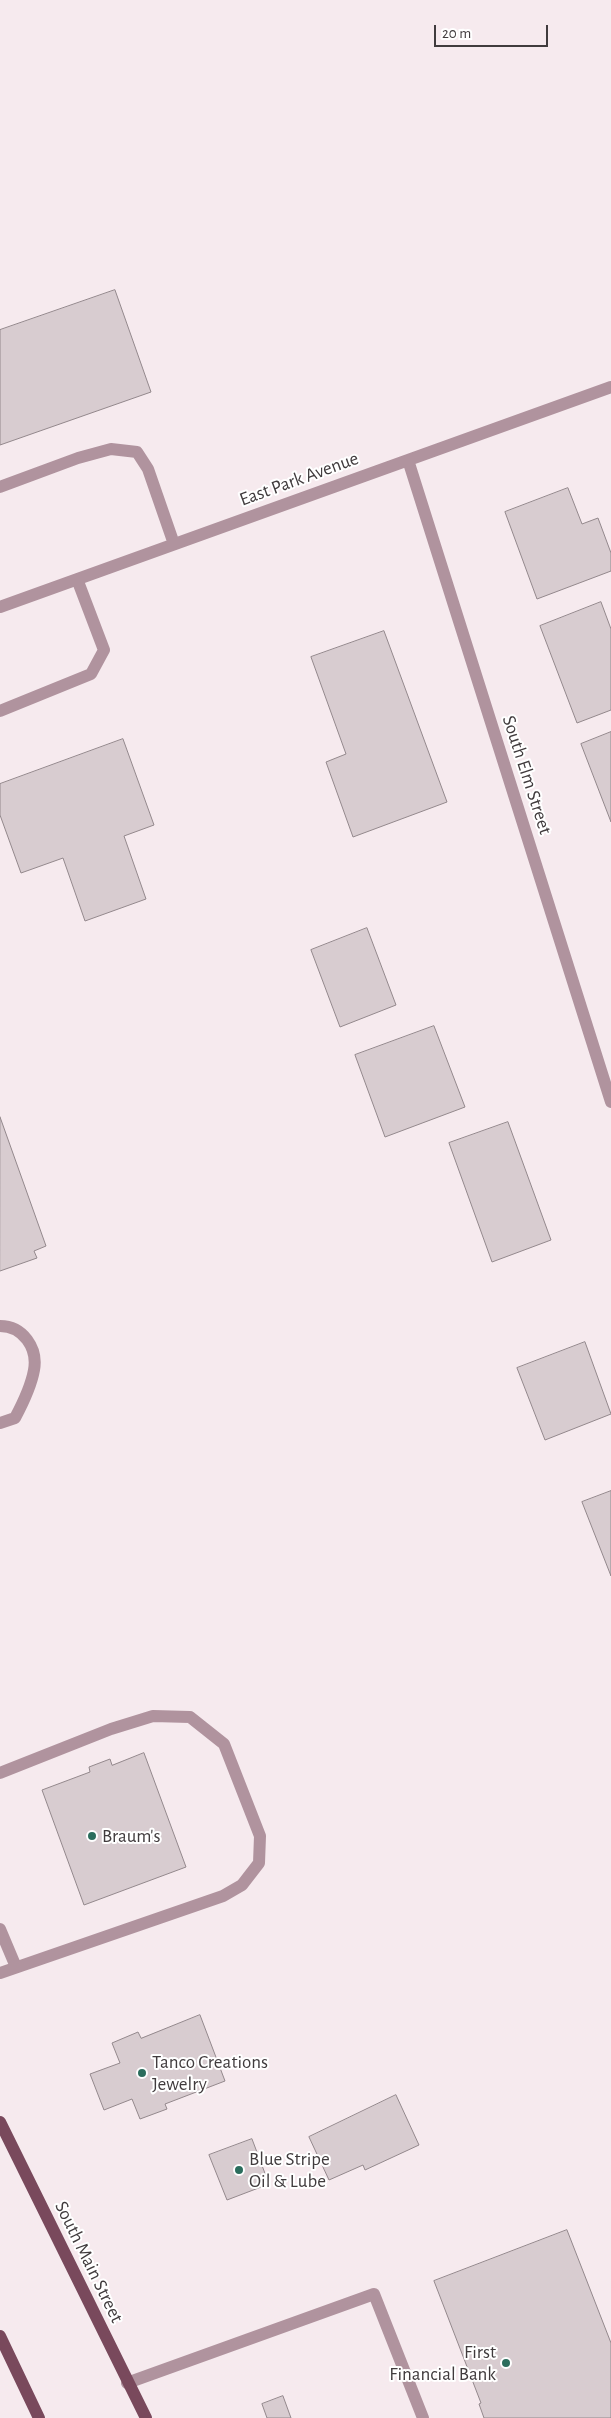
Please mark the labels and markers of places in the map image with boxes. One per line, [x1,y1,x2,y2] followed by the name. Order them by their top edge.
[102,1825,160,1847] place label: Braum's
[86,1830,98,1842] marker: Braum's
[152,2051,268,2095] place label: Tanco Creations Jewelry
[136,2067,148,2079] marker: Tanco Creations Jewelry
[249,2148,330,2192] place label: Blue Stripe Oil & Lube
[233,2164,245,2176] marker: Blue Stripe Oil & Lube
[389,2341,496,2385] place label: First Financial Bank
[500,2357,512,2369] marker: First Financial Bank

